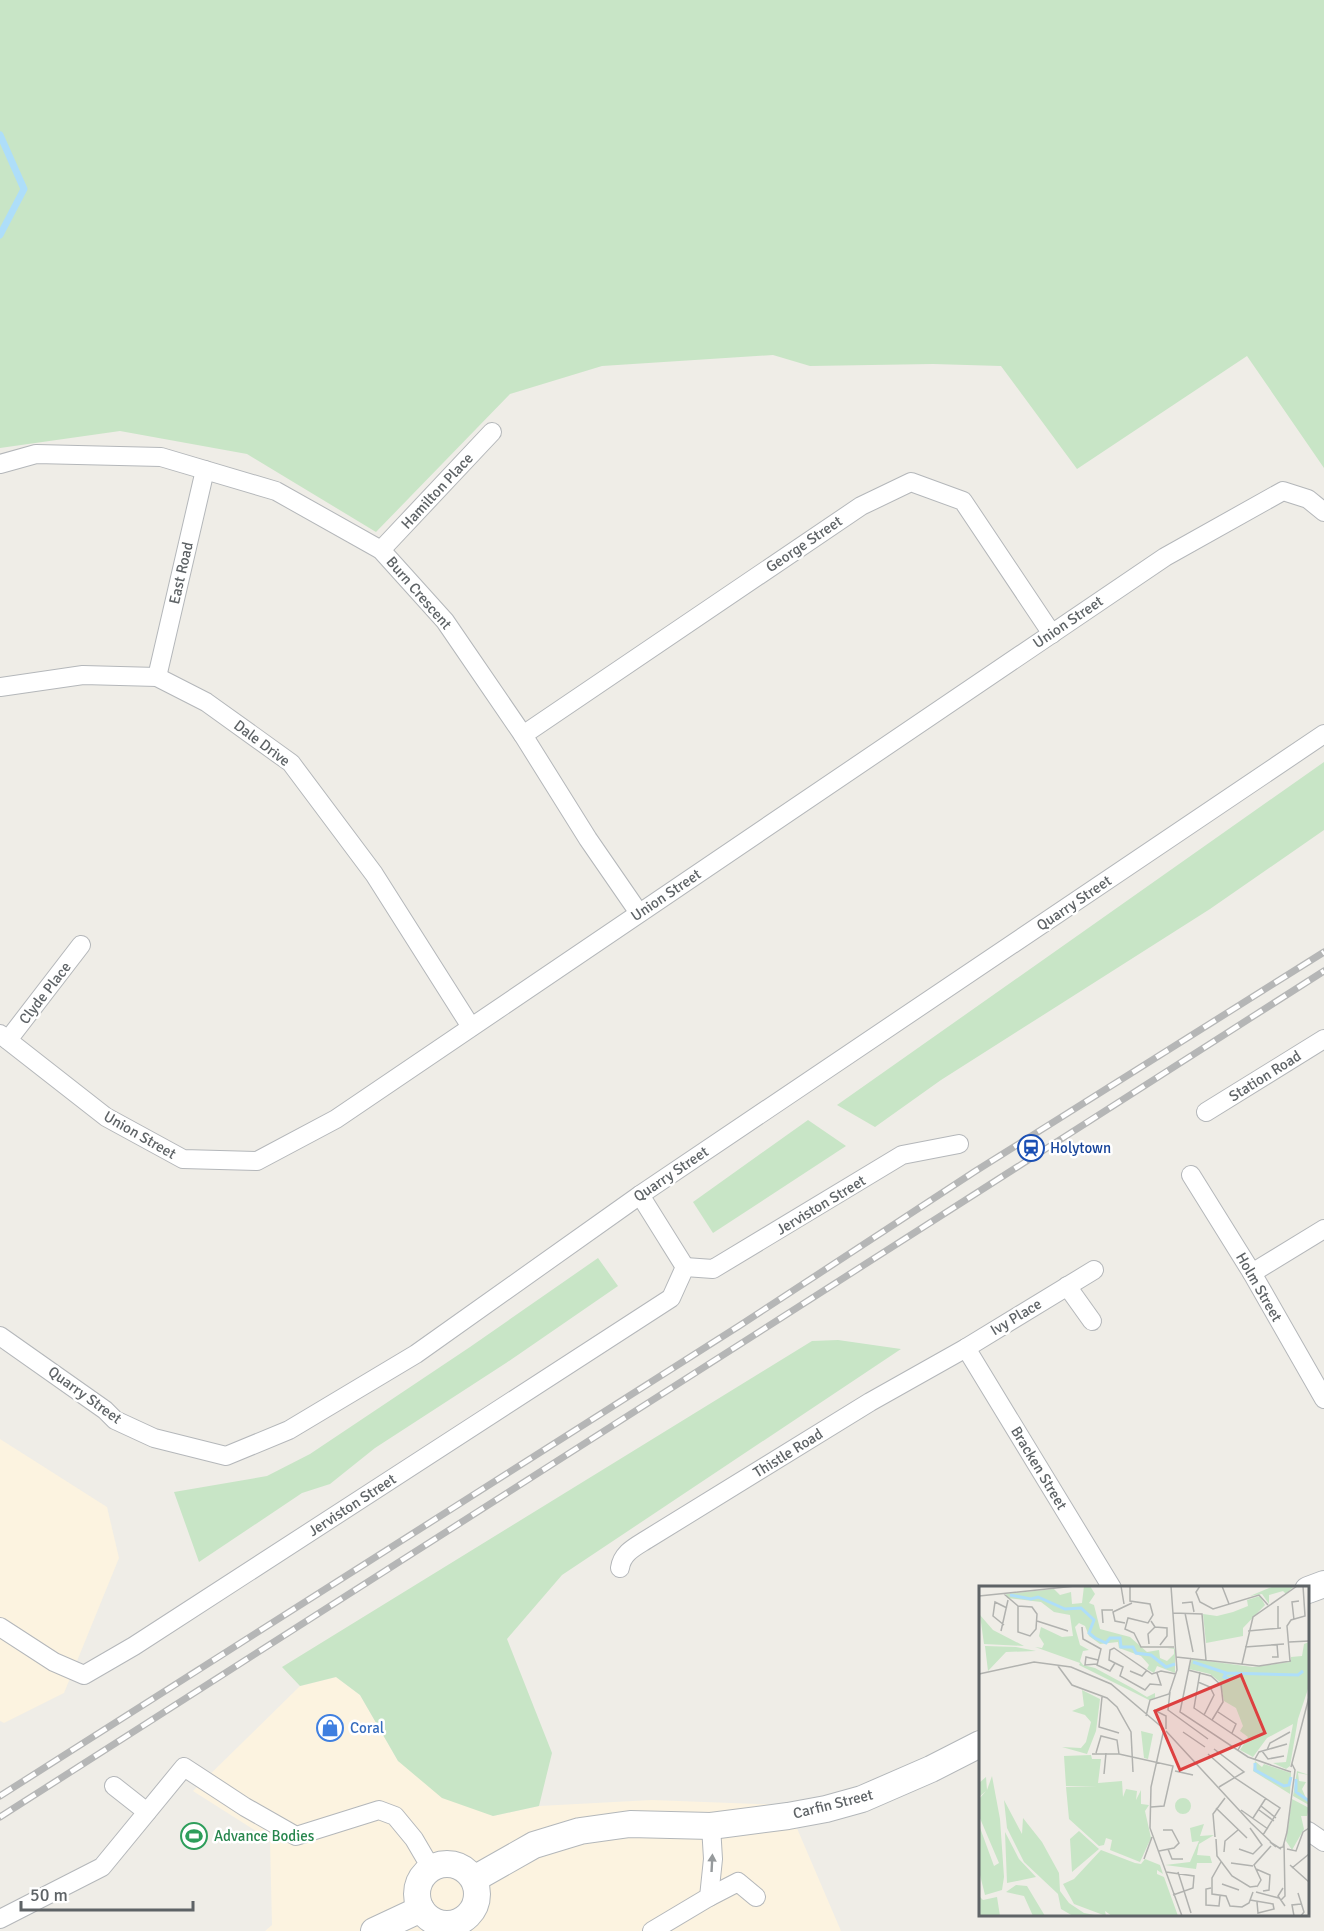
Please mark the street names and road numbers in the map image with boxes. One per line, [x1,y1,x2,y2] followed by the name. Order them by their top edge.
[397,449,477,533] street label: Hamilton Place
[762,512,846,576] street label: George Street
[165,540,197,606] street label: East Road
[382,553,456,633] street label: Burn Crescent
[1030,592,1106,652] street label: Union Street
[230,716,294,770] street label: Dale Drive
[628,865,704,925] street label: Union Street
[1033,871,1115,935] street label: Quarry Street
[15,958,75,1028] street label: Clyde Place
[1226,1047,1305,1105] street label: Station Road
[101,1107,179,1163] street label: Union Street
[630,1142,712,1206] street label: Quarry Street
[773,1171,869,1239] street label: Jerviston Street
[1232,1249,1286,1325] street label: Holm Street
[987,1295,1045,1339] street label: Ivy Place
[45,1362,125,1428] street label: Quarry Street
[1007,1423,1071,1513] street label: Bracken Street
[750,1425,826,1481] street label: Thistle Road
[305,1470,399,1540] street label: Jerviston Street
[791,1785,875,1823] street label: Carfin Street

